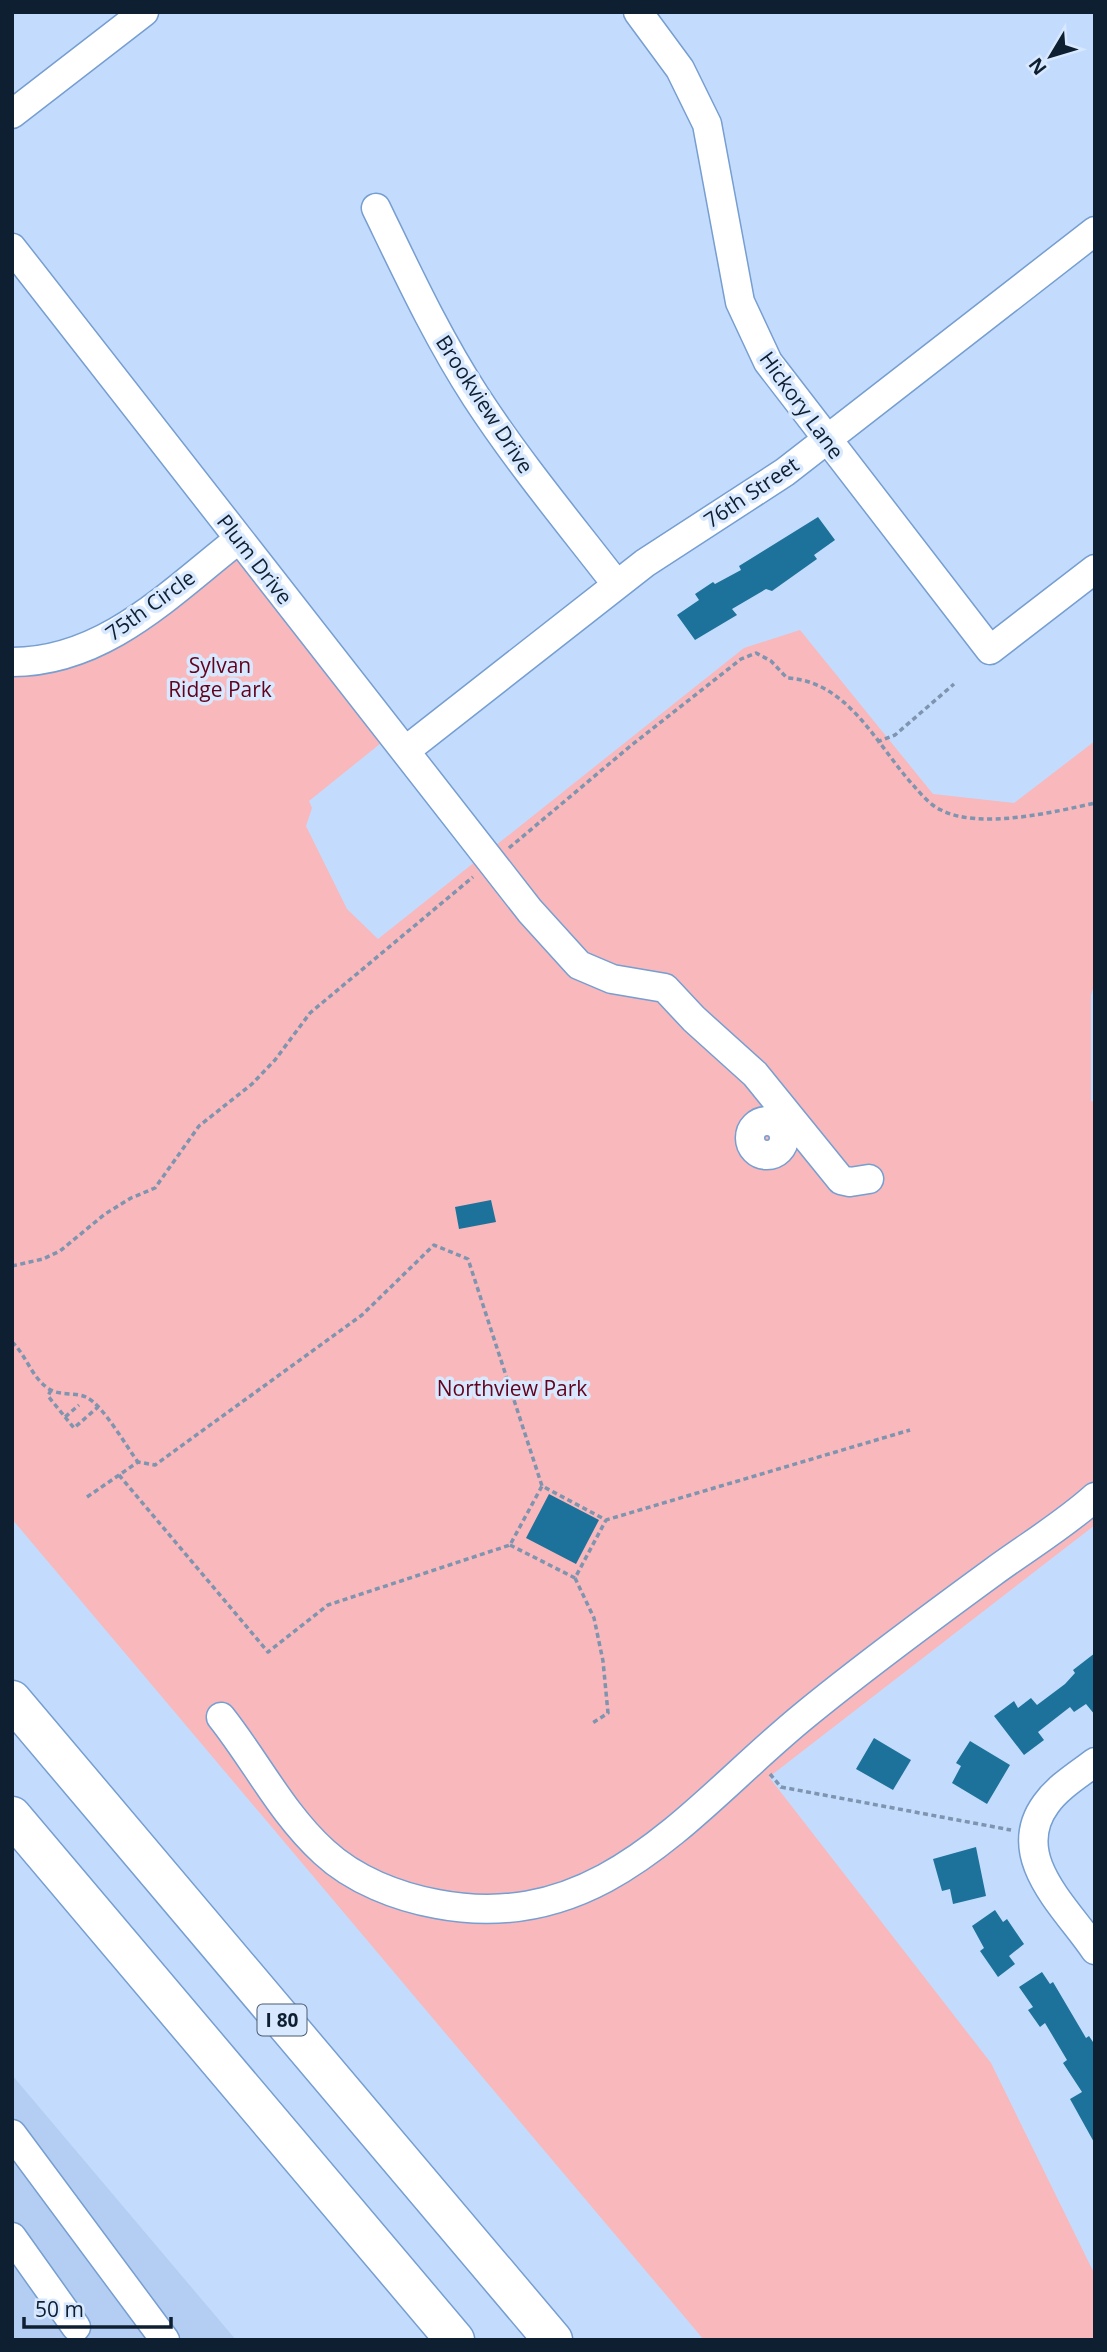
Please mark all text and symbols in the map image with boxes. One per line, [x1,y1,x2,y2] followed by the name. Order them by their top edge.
[1016,21,1086,91] north arrow
[1023,52,1053,81] text: N
[430,330,540,478] street label: Brookview Drive
[754,346,850,464] street label: Hickory Lane
[698,450,804,534] street label: 76th Street
[211,508,299,610] street label: Plum Drive
[100,563,200,647] street label: 75th Circle
[168,651,272,703] park label: Sylvan Ridge Park
[437,1374,587,1402] park label: Northview Park
[258,2004,306,2036] road number: I 80
[24,2286,172,2330] scale bar
[35,2295,84,2323] text: 50 m

